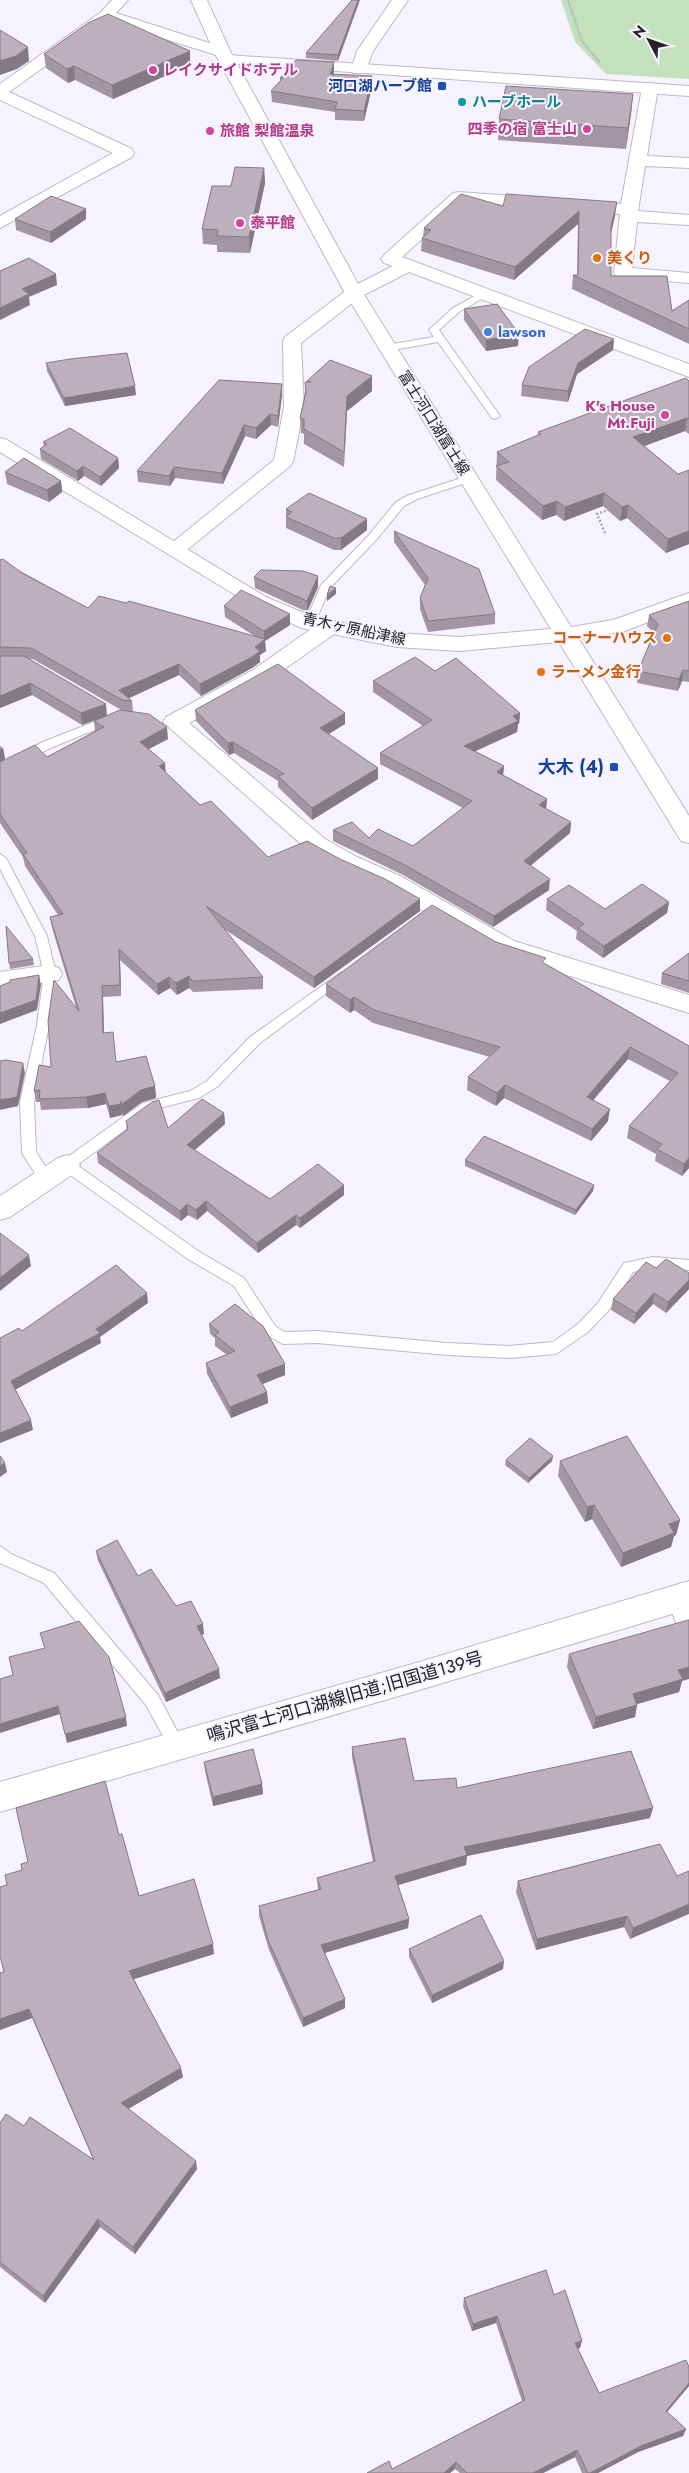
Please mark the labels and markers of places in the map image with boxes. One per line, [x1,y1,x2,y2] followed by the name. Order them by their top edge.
[163,59,298,81] place label: レイクサイドホテル
[147,64,159,76] marker: レイクサイドホテル
[328,75,432,97] place label: 河口湖ハーブ館
[436,80,448,92] marker: 河口湖ハーブ館
[472,91,561,113] place label: ハーブホール
[456,96,468,108] marker: ハーブホール
[467,118,577,140] place label: 四季の宿 富士山
[220,120,315,142] place label: 旅館 梨館温泉
[581,123,593,135] marker: 四季の宿 富士山
[204,125,216,137] marker: 旅館 梨館温泉
[250,212,295,234] place label: 泰平館
[234,217,246,229] marker: 泰平館
[607,247,652,269] place label: 美くり
[591,252,603,264] marker: 美くり
[498,321,546,343] place label: lawson
[482,326,494,338] marker: lawson
[585,395,655,434] place label: K's House Mt.Fuji
[659,409,671,421] marker: K's House Mt.Fuji
[552,627,657,649] place label: コーナーハウス
[661,632,673,644] marker: コーナーハウス
[551,661,640,683] place label: ラーメン金行
[535,666,547,678] marker: ラーメン金行
[538,754,604,780] place label: 大木 (4)
[608,761,620,773] marker: 大木 (4)

